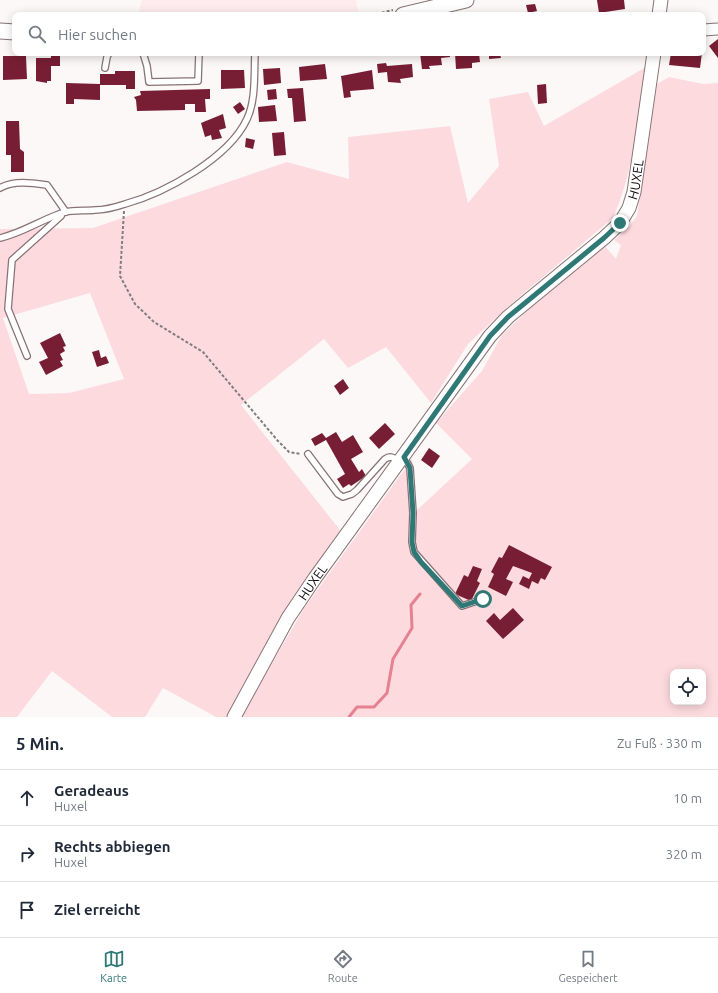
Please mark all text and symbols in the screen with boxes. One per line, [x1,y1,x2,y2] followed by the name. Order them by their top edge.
[12,12,706,56] search box
[26,23,48,45] icon: search
[58,26,137,43] text: Hier suchen
[625,158,646,201] street label: HUXEL
[611,214,629,232] route end
[295,562,330,603] street label: HUXEL
[474,590,492,608] route start
[670,669,706,705] map controls
[670,669,706,705] button: locate
[16,734,64,753] text: 5 Min.
[617,736,702,750] text: Zu Fuß · 330 m
[54,782,129,799] text: Geradeaus
[16,787,38,809] icon: ahead
[673,791,702,805] text: 10 m
[54,799,87,813] text: Huxel
[54,838,171,855] text: Rechts abbiegen
[16,843,38,865] icon: right
[666,847,702,861] text: 320 m
[54,855,87,869] text: Huxel
[16,899,38,921] icon: arrive
[54,901,140,918] text: Ziel erreicht
[100,948,127,984] tab: Karte
[328,948,358,984] tab: Route
[558,948,618,984] tab: Gespeichert

